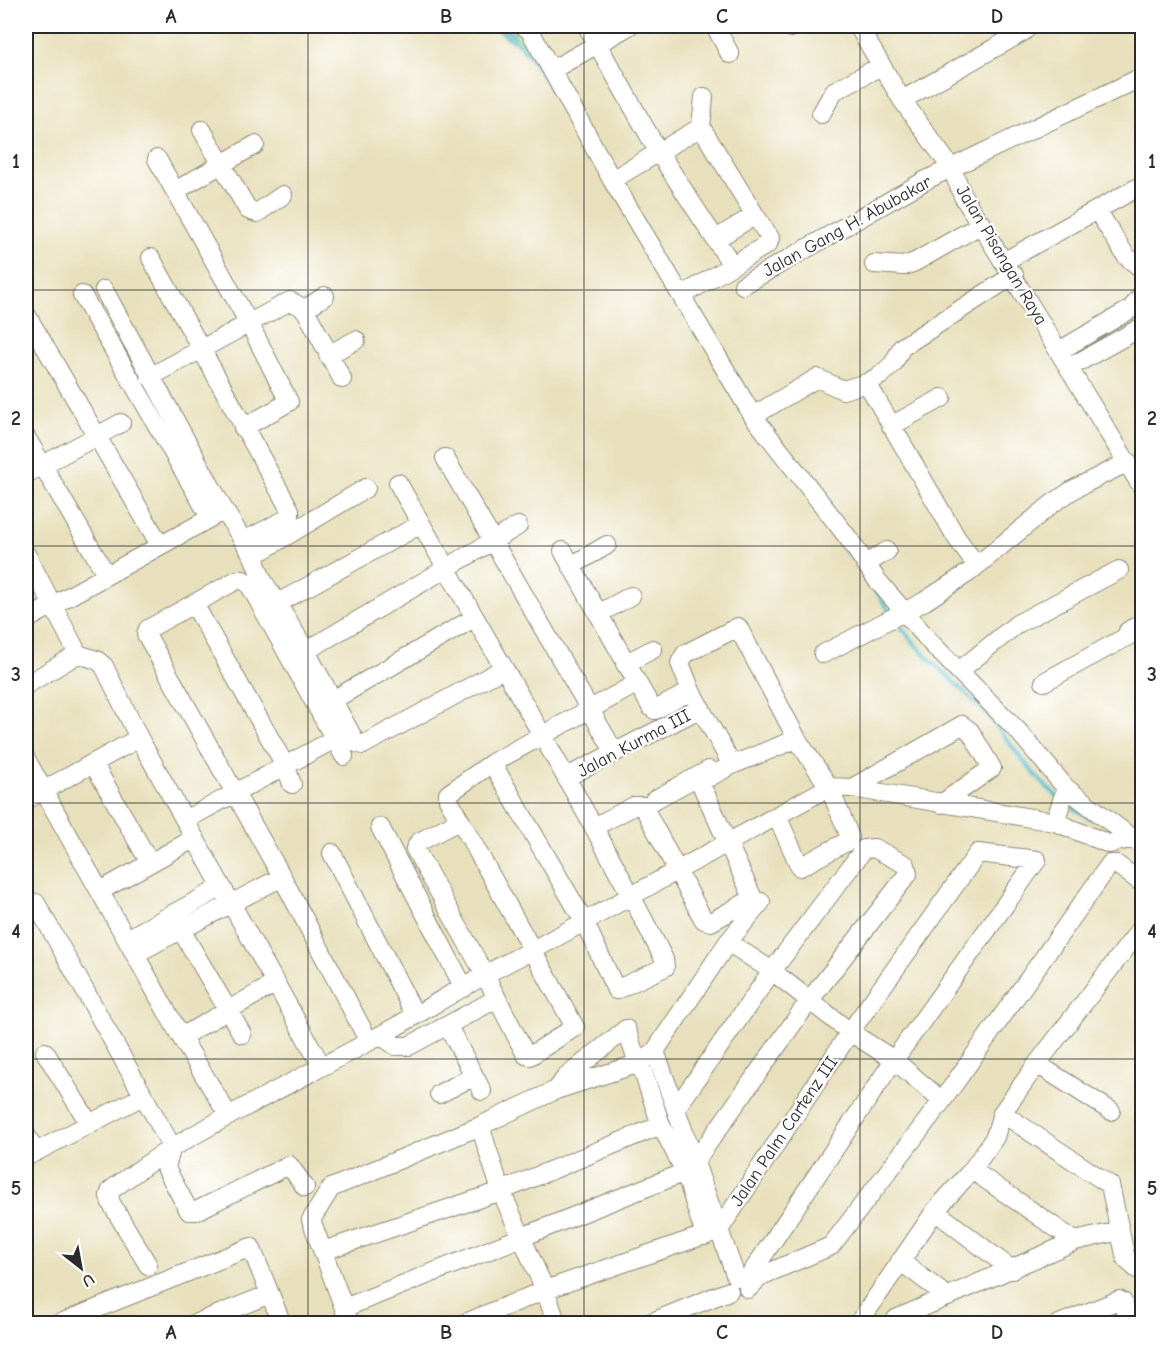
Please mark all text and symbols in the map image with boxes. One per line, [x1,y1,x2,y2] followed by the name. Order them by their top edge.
[165,5,177,28] text: A
[440,5,452,28] text: B
[716,5,728,28] text: C
[991,5,1003,28] text: D
[12,150,20,173] text: 1
[1148,150,1156,173] text: 1
[759,171,936,281] street label: Jalan Gang H. Abubakar
[952,182,1052,329] street label: Jalan Pisangan Raya
[11,407,21,430] text: 2
[1147,407,1157,430] text: 2
[11,663,21,686] text: 3
[1147,663,1157,686] text: 3
[574,705,694,782] street label: Jalan Kurma III
[11,920,21,943] text: 4
[1147,920,1157,943] text: 4
[726,1052,842,1210] street label: Jalan Palm Cartenz III
[11,1177,21,1200] text: 5
[1147,1177,1157,1200] text: 5
[51,1238,111,1298] north arrow
[79,1270,97,1290] text: U
[165,1321,177,1344] text: A
[440,1321,452,1344] text: B
[716,1321,728,1344] text: C
[991,1321,1003,1344] text: D

